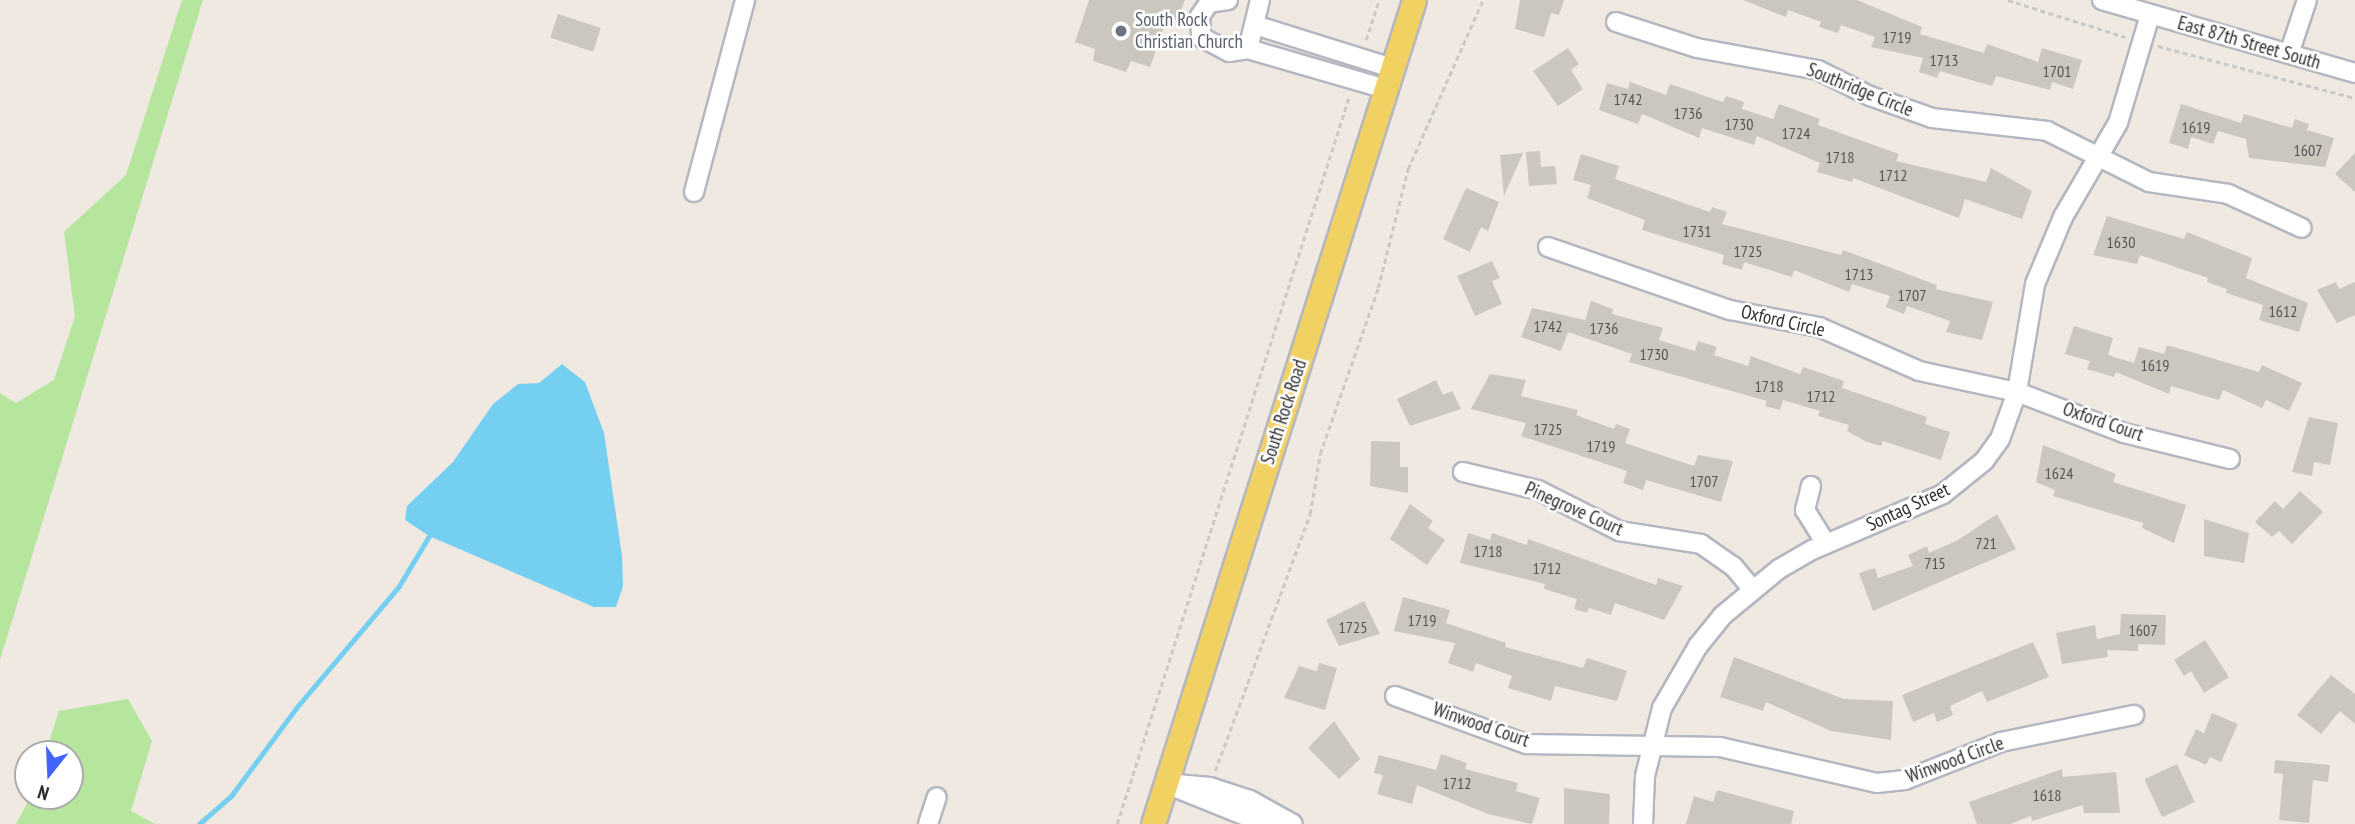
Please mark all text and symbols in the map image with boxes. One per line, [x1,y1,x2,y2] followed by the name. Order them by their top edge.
[1135,9,1243,53] place label: South Rock Christian Church
[2175,12,2323,74] street label: East 87th Street South
[1113,23,1129,39] marker: South Rock Christian Church
[1883,27,1911,47] house number: 1719
[1930,50,1958,70] house number: 1713
[1803,58,1917,122] street label: Southridge Circle
[2043,61,2071,81] house number: 1701
[1614,89,1642,109] house number: 1742
[1674,103,1702,123] house number: 1736
[1725,114,1753,134] house number: 1730
[2182,117,2210,137] house number: 1619
[1782,123,1810,143] house number: 1724
[2294,140,2322,160] house number: 1607
[1826,147,1854,167] house number: 1718
[1879,165,1907,185] house number: 1712
[1683,221,1711,241] house number: 1731
[2107,232,2135,252] house number: 1630
[1734,241,1762,261] house number: 1725
[1845,264,1873,284] house number: 1713
[1898,285,1926,305] house number: 1707
[1739,300,1827,342] street label: Oxford Circle
[2269,301,2297,321] house number: 1612
[1534,316,1562,336] house number: 1742
[1590,318,1618,338] house number: 1736
[1640,344,1668,364] house number: 1730
[2141,355,2169,375] house number: 1619
[1256,356,1312,468] street label: South Rock Road
[1755,376,1783,396] house number: 1718
[1807,386,1835,406] house number: 1712
[2060,398,2146,446] street label: Oxford Court
[1534,419,1562,439] house number: 1725
[1587,436,1615,456] house number: 1719
[2045,463,2073,483] house number: 1624
[1690,471,1718,491] house number: 1707
[1521,477,1627,541] street label: Pinegrove Court
[1863,478,1953,536] street label: Sontag Street
[1975,533,1997,553] house number: 721
[1474,541,1502,561] house number: 1718
[1924,553,1946,573] house number: 715
[1533,558,1561,578] house number: 1712
[1408,610,1436,630] house number: 1719
[1339,617,1367,637] house number: 1725
[2129,620,2157,640] house number: 1607
[1430,698,1532,752] street label: Winwood Court
[1903,732,2007,788] street label: Winwood Circle
[14,740,84,810] north arrow
[1443,773,1471,793] house number: 1712
[35,780,52,806] text: N
[2033,785,2061,805] house number: 1618

